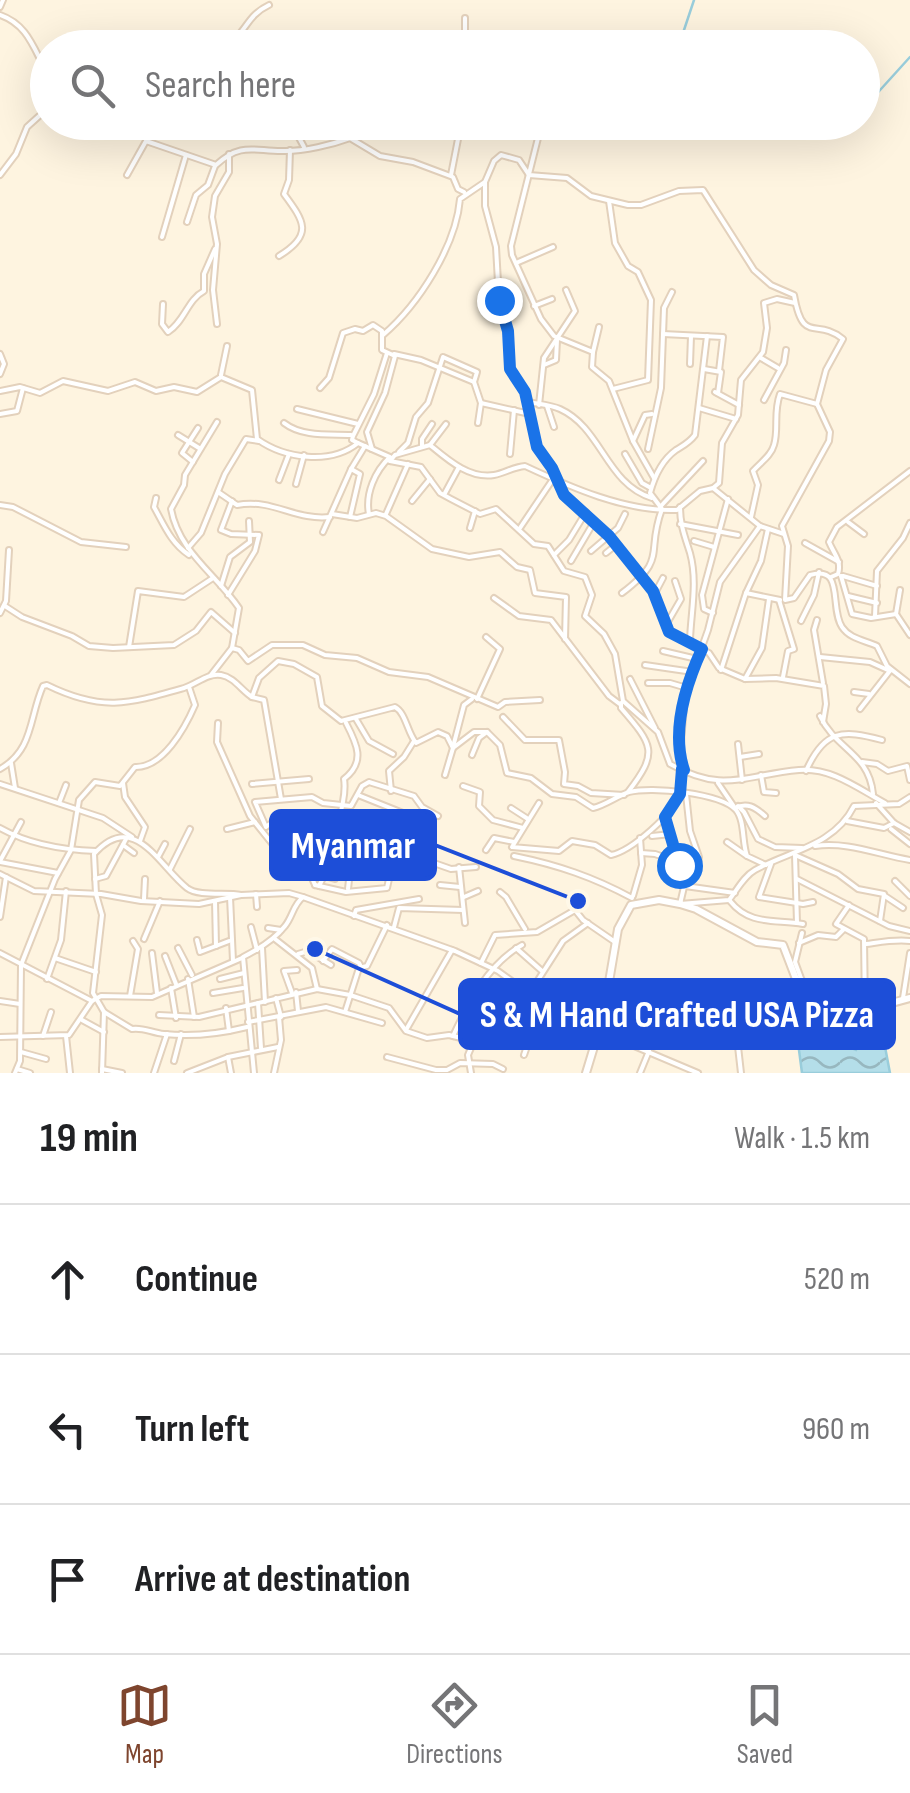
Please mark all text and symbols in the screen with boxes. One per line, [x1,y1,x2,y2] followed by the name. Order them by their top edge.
[30,30,880,140] search box
[65,58,120,113] icon: search
[145,63,296,108] text: Search here
[477,278,523,324] route end
[271,811,435,879] callout: Myanmar
[291,824,415,869] text: Myanmar
[657,843,703,889] route start
[460,980,894,1048] callout: S & M Hand Crafted USA Pizza
[480,993,874,1038] text: S & M Hand Crafted USA Pizza
[40,1113,138,1164] text: 19 min
[734,1119,870,1158] text: Walk · 1.5 km
[40,1252,95,1307] icon: ahead
[135,1257,258,1302] text: Continue
[804,1260,870,1299] text: 520 m
[40,1402,95,1457] icon: left
[135,1407,249,1452] text: Turn left
[802,1410,870,1449] text: 960 m
[40,1552,95,1607] icon: arrive
[135,1557,410,1602] text: Arrive at destination
[117,1678,172,1771] tab: Map
[406,1678,503,1771] tab: Directions
[737,1678,793,1771] tab: Saved

